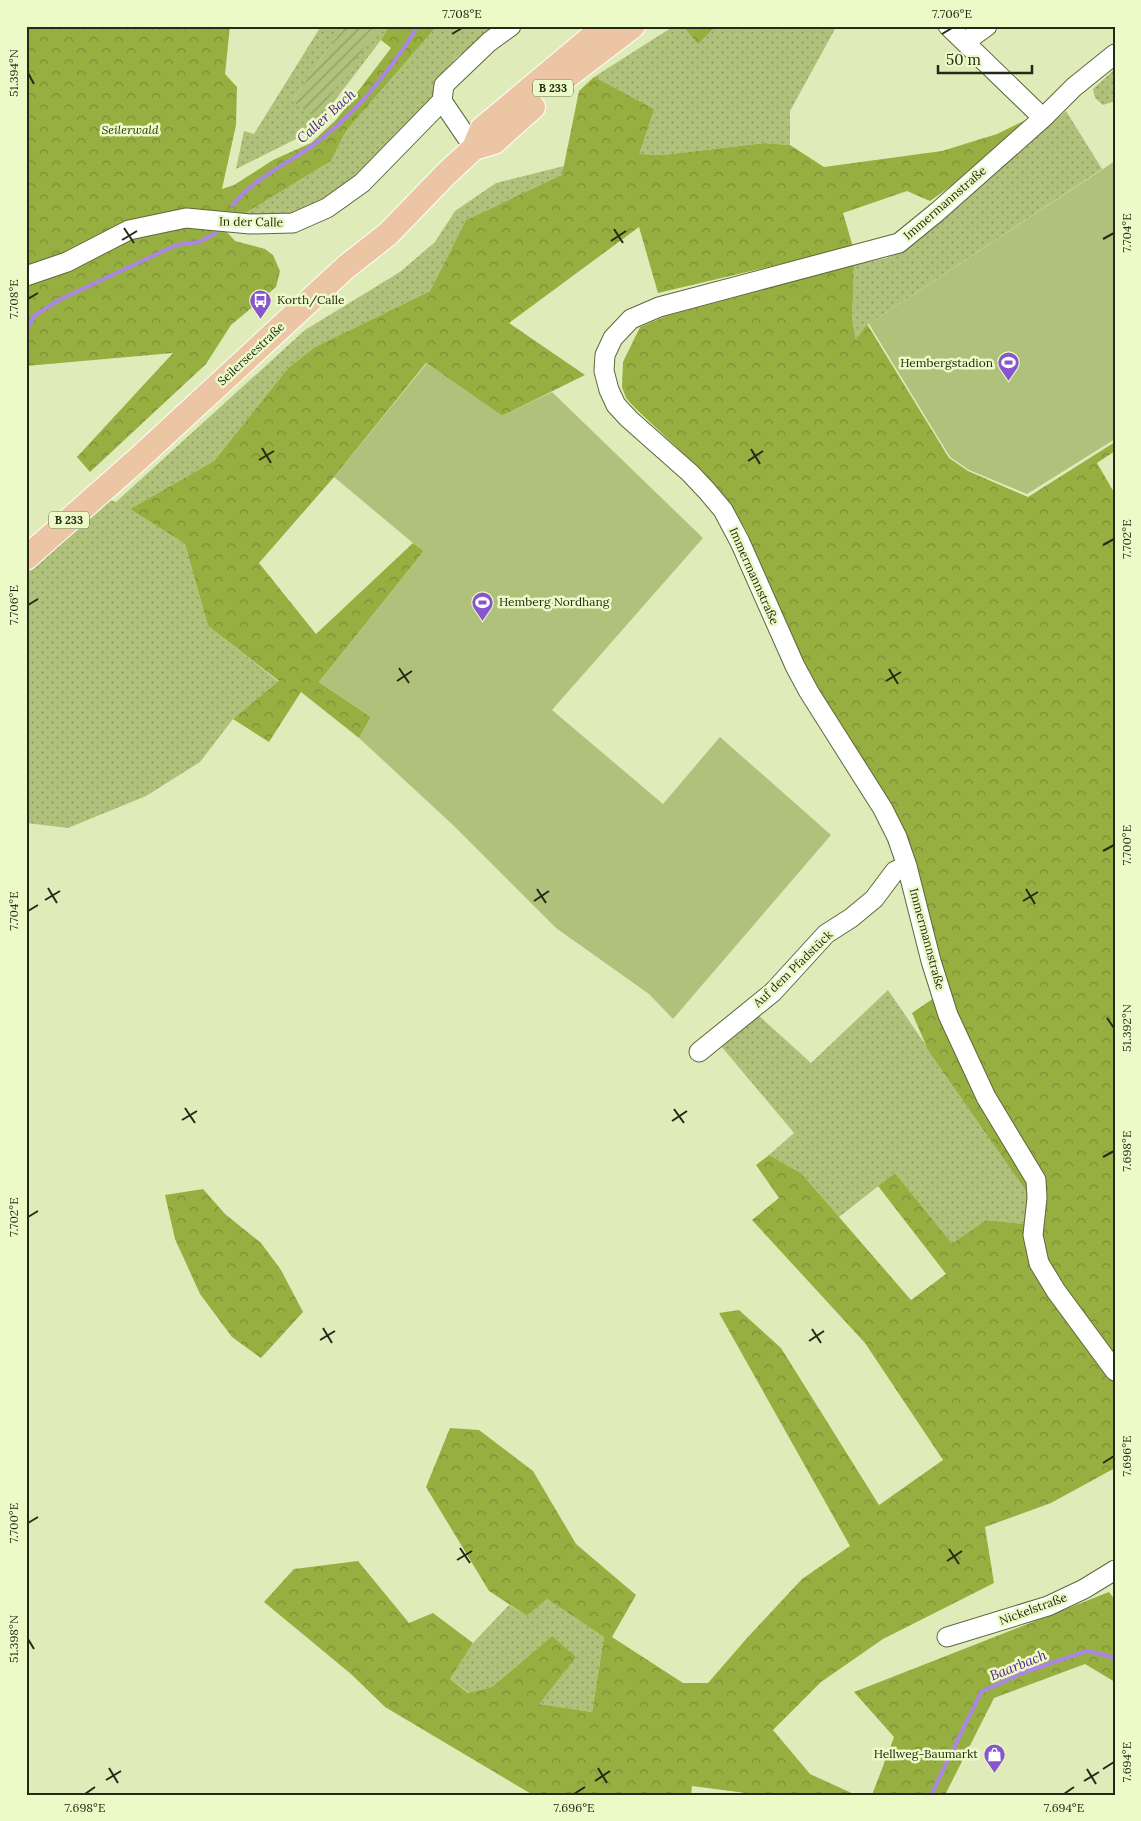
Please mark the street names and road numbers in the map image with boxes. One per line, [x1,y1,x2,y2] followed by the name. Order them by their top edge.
[533,80,573,96] road number: B 233
[900,162,989,243] street label: Immermannstraße
[219,213,284,230] street label: In der Calle
[214,318,288,389] street label: Seilerseestraße
[49,512,89,528] road number: B 233
[726,525,783,627] street label: Immermannstraße
[907,886,948,992] street label: Immermannstraße
[749,927,836,1011] street label: Auf dem Pfadstück
[997,1589,1069,1628] street label: Nickelstraße

